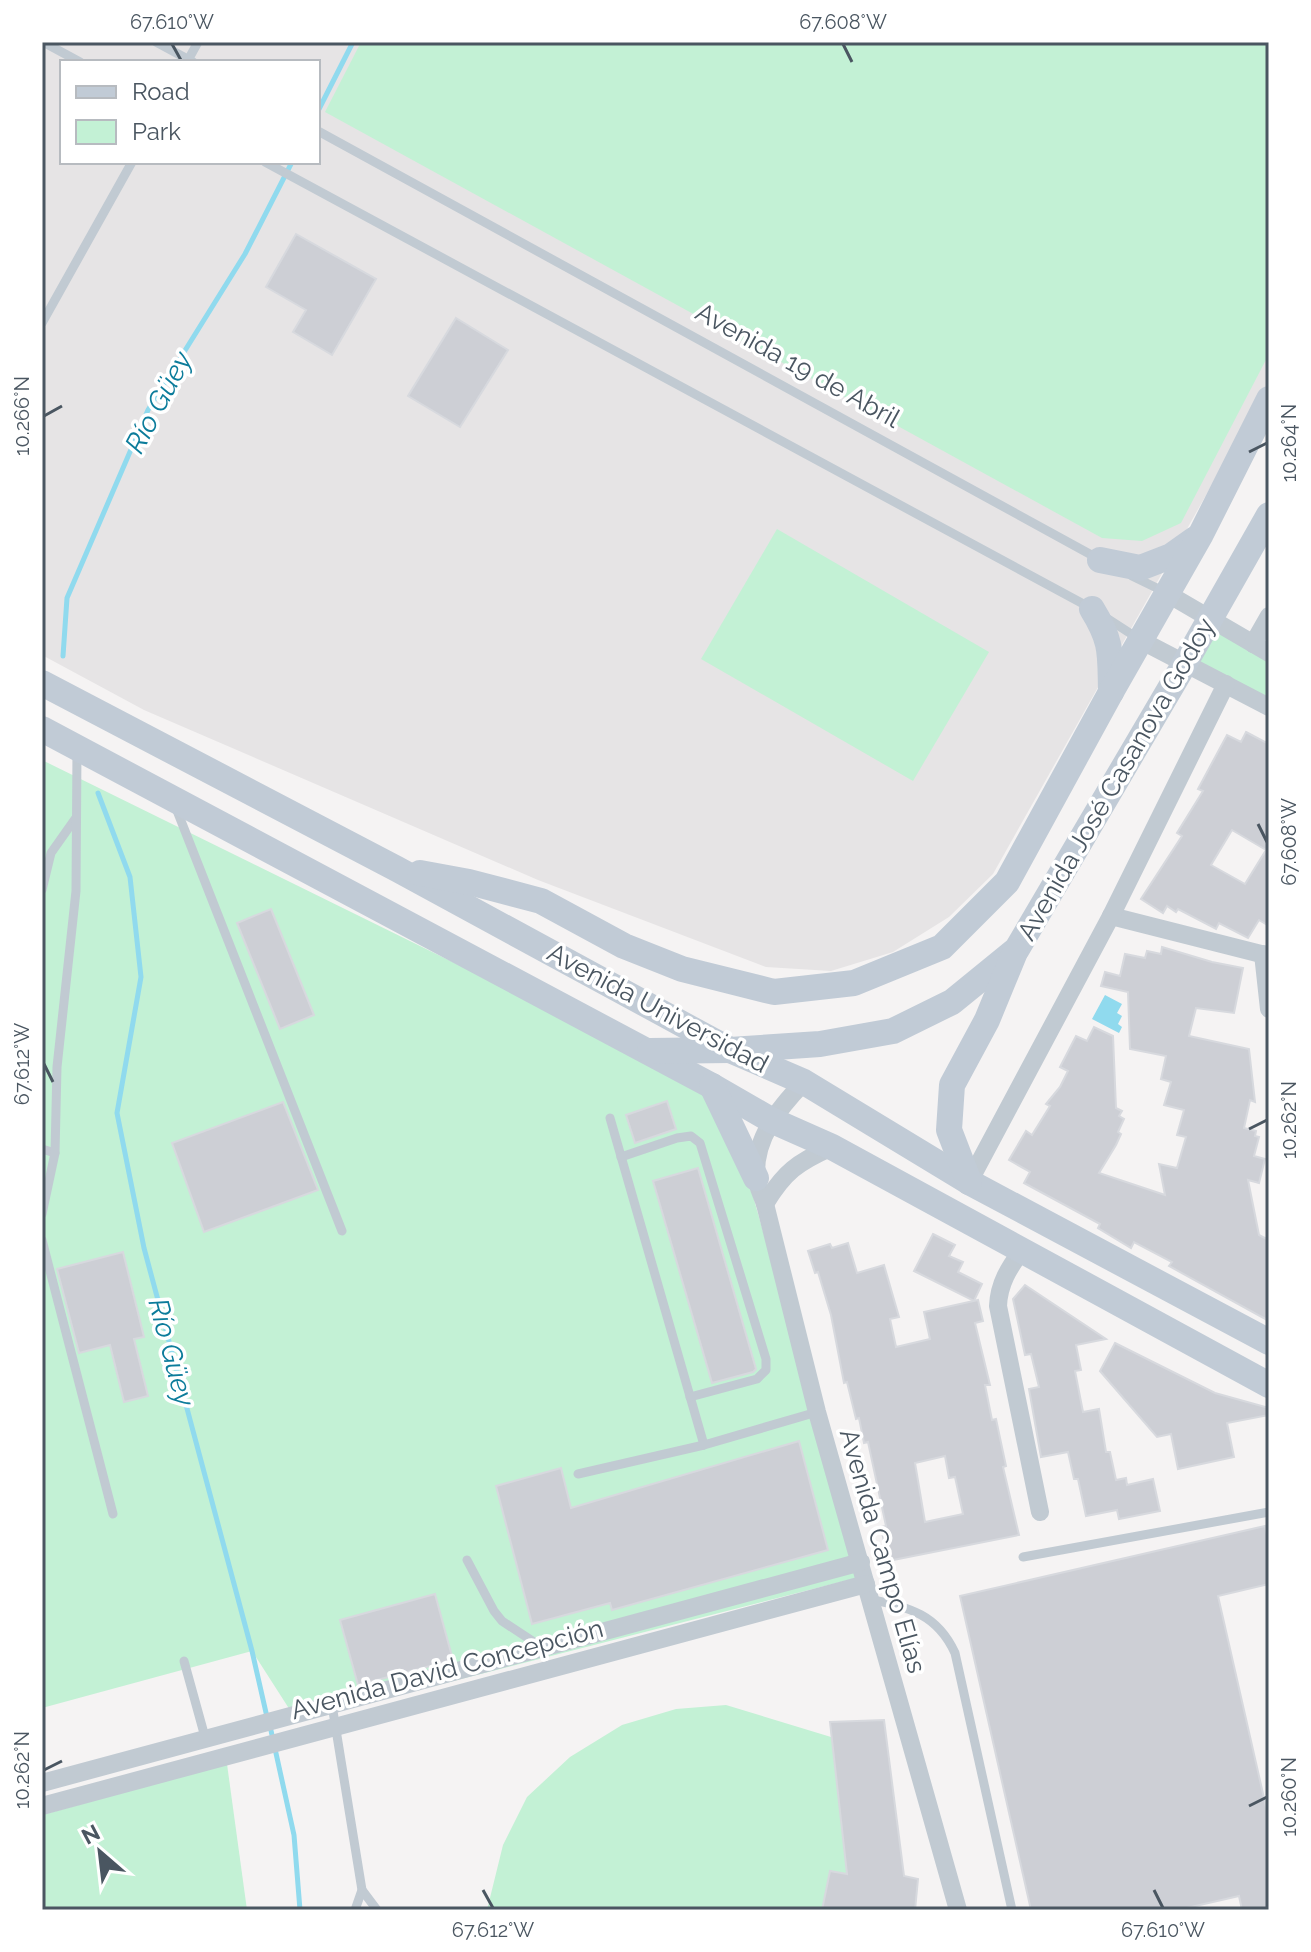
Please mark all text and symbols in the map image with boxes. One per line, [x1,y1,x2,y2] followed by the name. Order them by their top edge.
[130,10,214,34] text: 67.610°W
[799,10,887,34] text: 67.608°W
[60,60,320,164] legend
[132,77,190,106] text: Road
[132,117,181,146] text: Park
[691,296,906,434] street label: Avenida 19 de Abril
[118,345,199,458] water label: Río Güey
[10,376,34,456] text: 10.266°N
[1277,404,1301,482] text: 10.264°N
[1011,612,1221,946] street label: Avenida José Casanova Godoy
[1277,798,1301,886] text: 67.608°W
[542,937,774,1079] street label: Avenida Universidad
[10,1023,34,1105] text: 67.612°W
[1277,1081,1301,1159] text: 10.262°N
[141,1295,202,1411] water label: Río Güey
[834,1425,932,1677] street label: Avenida Campo Elías
[287,1613,607,1725] street label: Avenida David Concepción
[10,1731,34,1809] text: 10.262°N
[1277,1757,1301,1837] text: 10.260°N
[60,1812,140,1892] north arrow
[77,1819,104,1850] text: N
[452,1918,534,1942] text: 67.612°W
[1121,1918,1205,1942] text: 67.610°W

